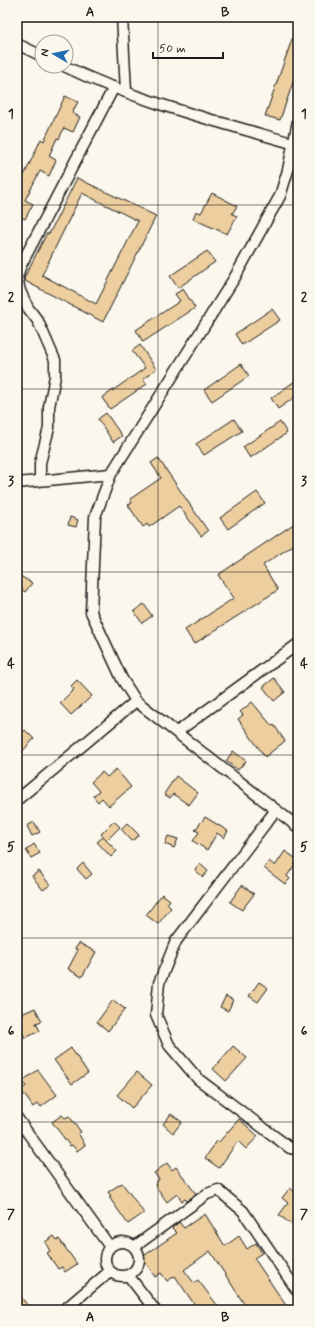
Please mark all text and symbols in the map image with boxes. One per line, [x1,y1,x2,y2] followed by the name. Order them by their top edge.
[86,4,94,21] text: A
[221,4,230,21] text: B
[34,34,74,74] north arrow
[153,34,223,60] scale bar
[159,41,186,57] text: 50 m
[38,48,53,57] text: N
[8,106,14,123] text: 1
[301,106,307,123] text: 1
[8,289,15,306] text: 2
[301,289,308,306] text: 2
[8,473,14,490] text: 3
[301,473,307,490] text: 3
[7,656,15,673] text: 4
[300,656,308,673] text: 4
[7,839,15,856] text: 5
[300,839,308,856] text: 5
[8,1023,15,1040] text: 6
[301,1023,308,1040] text: 6
[7,1206,15,1223] text: 7
[300,1206,308,1223] text: 7
[86,1309,94,1326] text: A
[221,1309,230,1326] text: B

